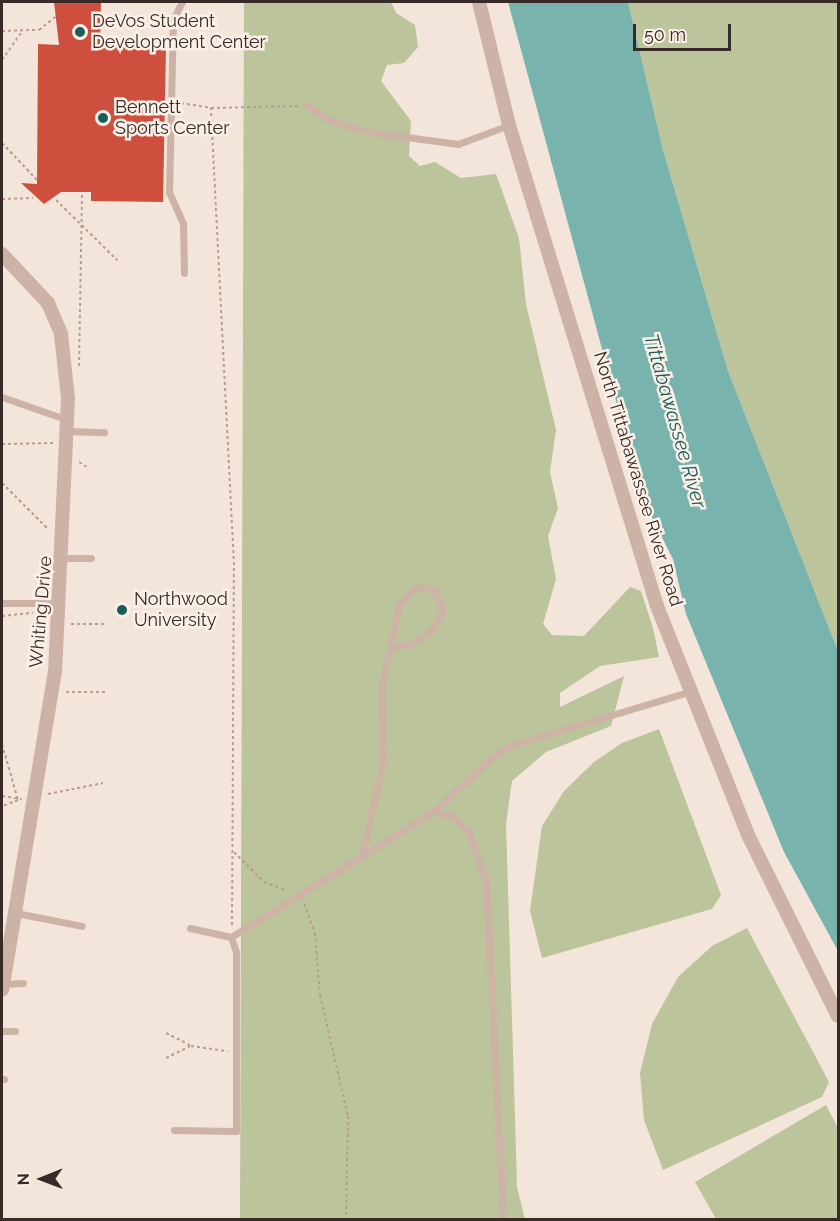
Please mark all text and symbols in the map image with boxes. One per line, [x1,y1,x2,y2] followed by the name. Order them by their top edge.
[92,11,266,54] place label: DeVos Student Development Center
[636,12,734,50] scale bar
[644,24,686,45] text: 50 m
[73,25,87,39] marker: DeVos Student Development Center
[115,97,229,140] place label: Bennett Sports Center
[96,111,110,125] marker: Bennett Sports Center
[639,331,711,511] water label: Tittabawassee River
[589,349,687,609] street label: North Tittabawassee River Road
[25,555,57,669] street label: Whiting Drive
[134,589,228,632] place label: Northwood University
[115,603,129,617] marker: Northwood University
[12,1149,72,1209] north arrow
[14,1173,33,1186] text: N

